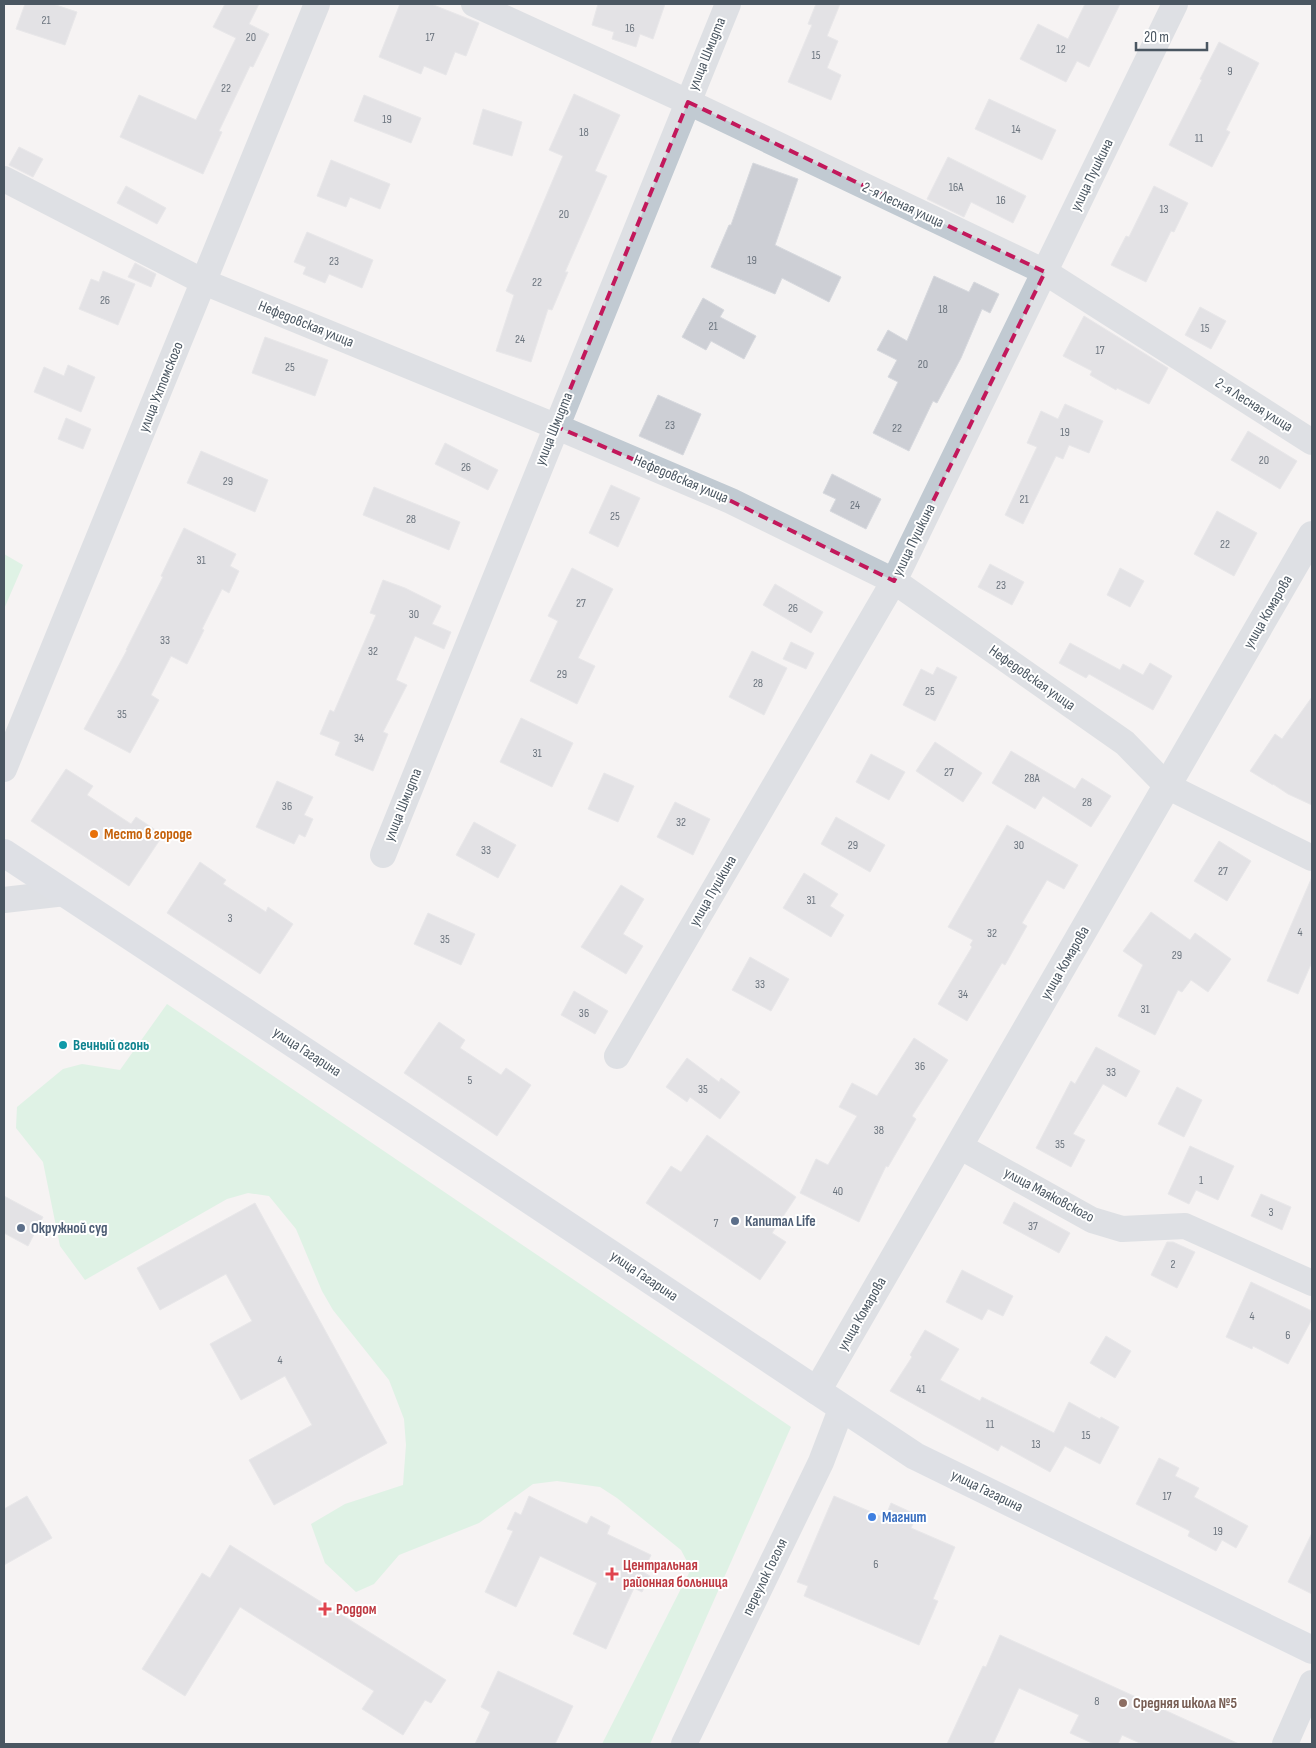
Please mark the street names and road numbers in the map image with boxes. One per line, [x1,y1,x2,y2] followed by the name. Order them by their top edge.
[684,14,730,93] street label: улица Шмидта
[1066,135,1118,214] street label: улица Пушкина
[859,178,947,232] street label: 2-я Лесная улица
[255,296,357,352] street label: Нефедовская улица
[134,339,188,435] street label: улица Ухтомского
[1212,374,1297,436] street label: 2-я Лесная улица
[531,389,577,468] street label: улица Шмидта
[631,450,732,508] street label: Нефедовская улица
[888,500,940,579] street label: улица Пушкина
[1239,572,1297,652] street label: улица Комарова
[985,641,1079,715] street label: Нефедовская улица
[380,765,426,844] street label: улица Шмидта
[685,852,741,930] street label: улица Пушкина
[1036,923,1094,1003] street label: улица Комарова
[269,1023,345,1081] street label: улица Гагарина
[1001,1163,1097,1227] street label: улица Маяковского
[606,1246,682,1306] street label: улица Гагарина
[833,1274,891,1354] street label: улица Комарова
[948,1465,1026,1517] street label: улица Гагарина
[738,1535,792,1619] street label: переулок Гоголя

